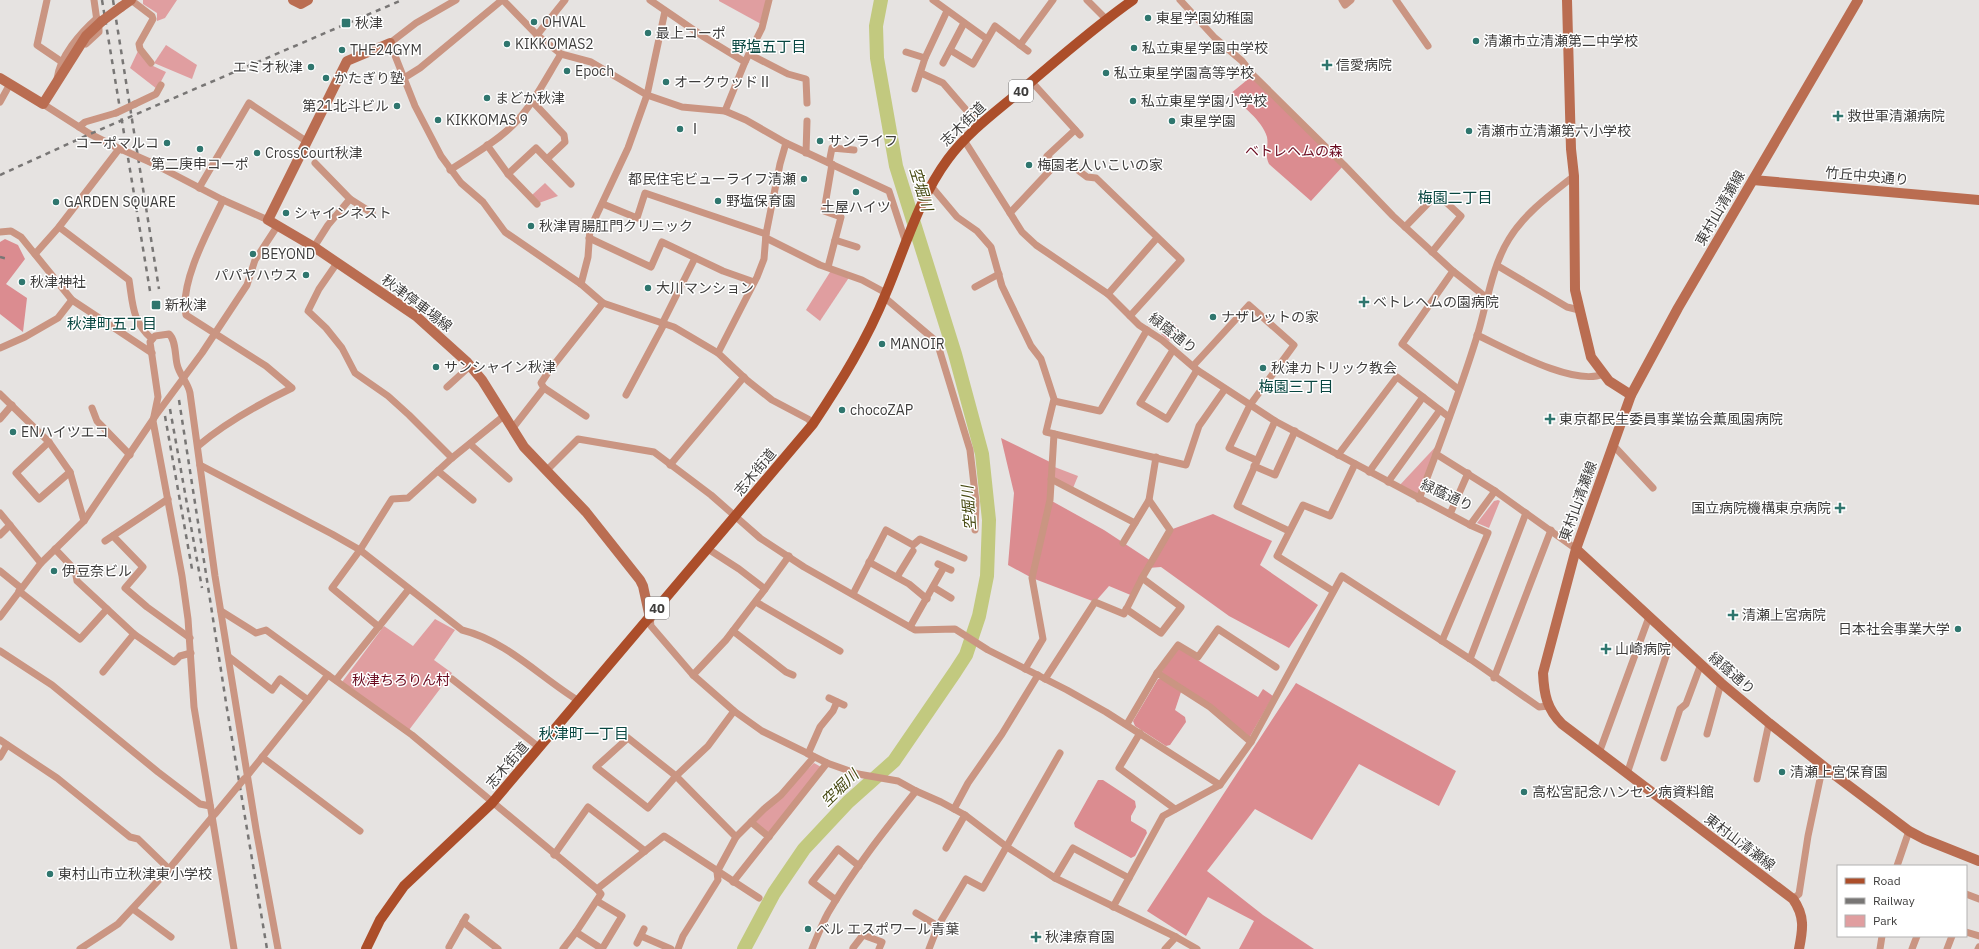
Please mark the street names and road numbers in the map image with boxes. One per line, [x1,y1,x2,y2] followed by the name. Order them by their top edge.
[1009,80,1033,102] road number: 40
[937,98,989,150] street label: 志木街道
[1824,163,1910,189] street label: 竹丘中央通り
[1691,167,1749,249] street label: 東村山清瀬線
[378,271,456,335] street label: 秋津停車場線
[1145,309,1201,357] street label: 緑蔭通り
[730,445,780,499] street label: 志木街道
[1555,458,1601,544] street label: 東村山清瀬線
[1418,475,1476,515] street label: 緑蔭通り
[645,597,669,619] road number: 40
[1705,648,1759,698] street label: 緑蔭通り
[482,738,532,792] street label: 志木街道
[1701,810,1779,874] street label: 東村山清瀬線

